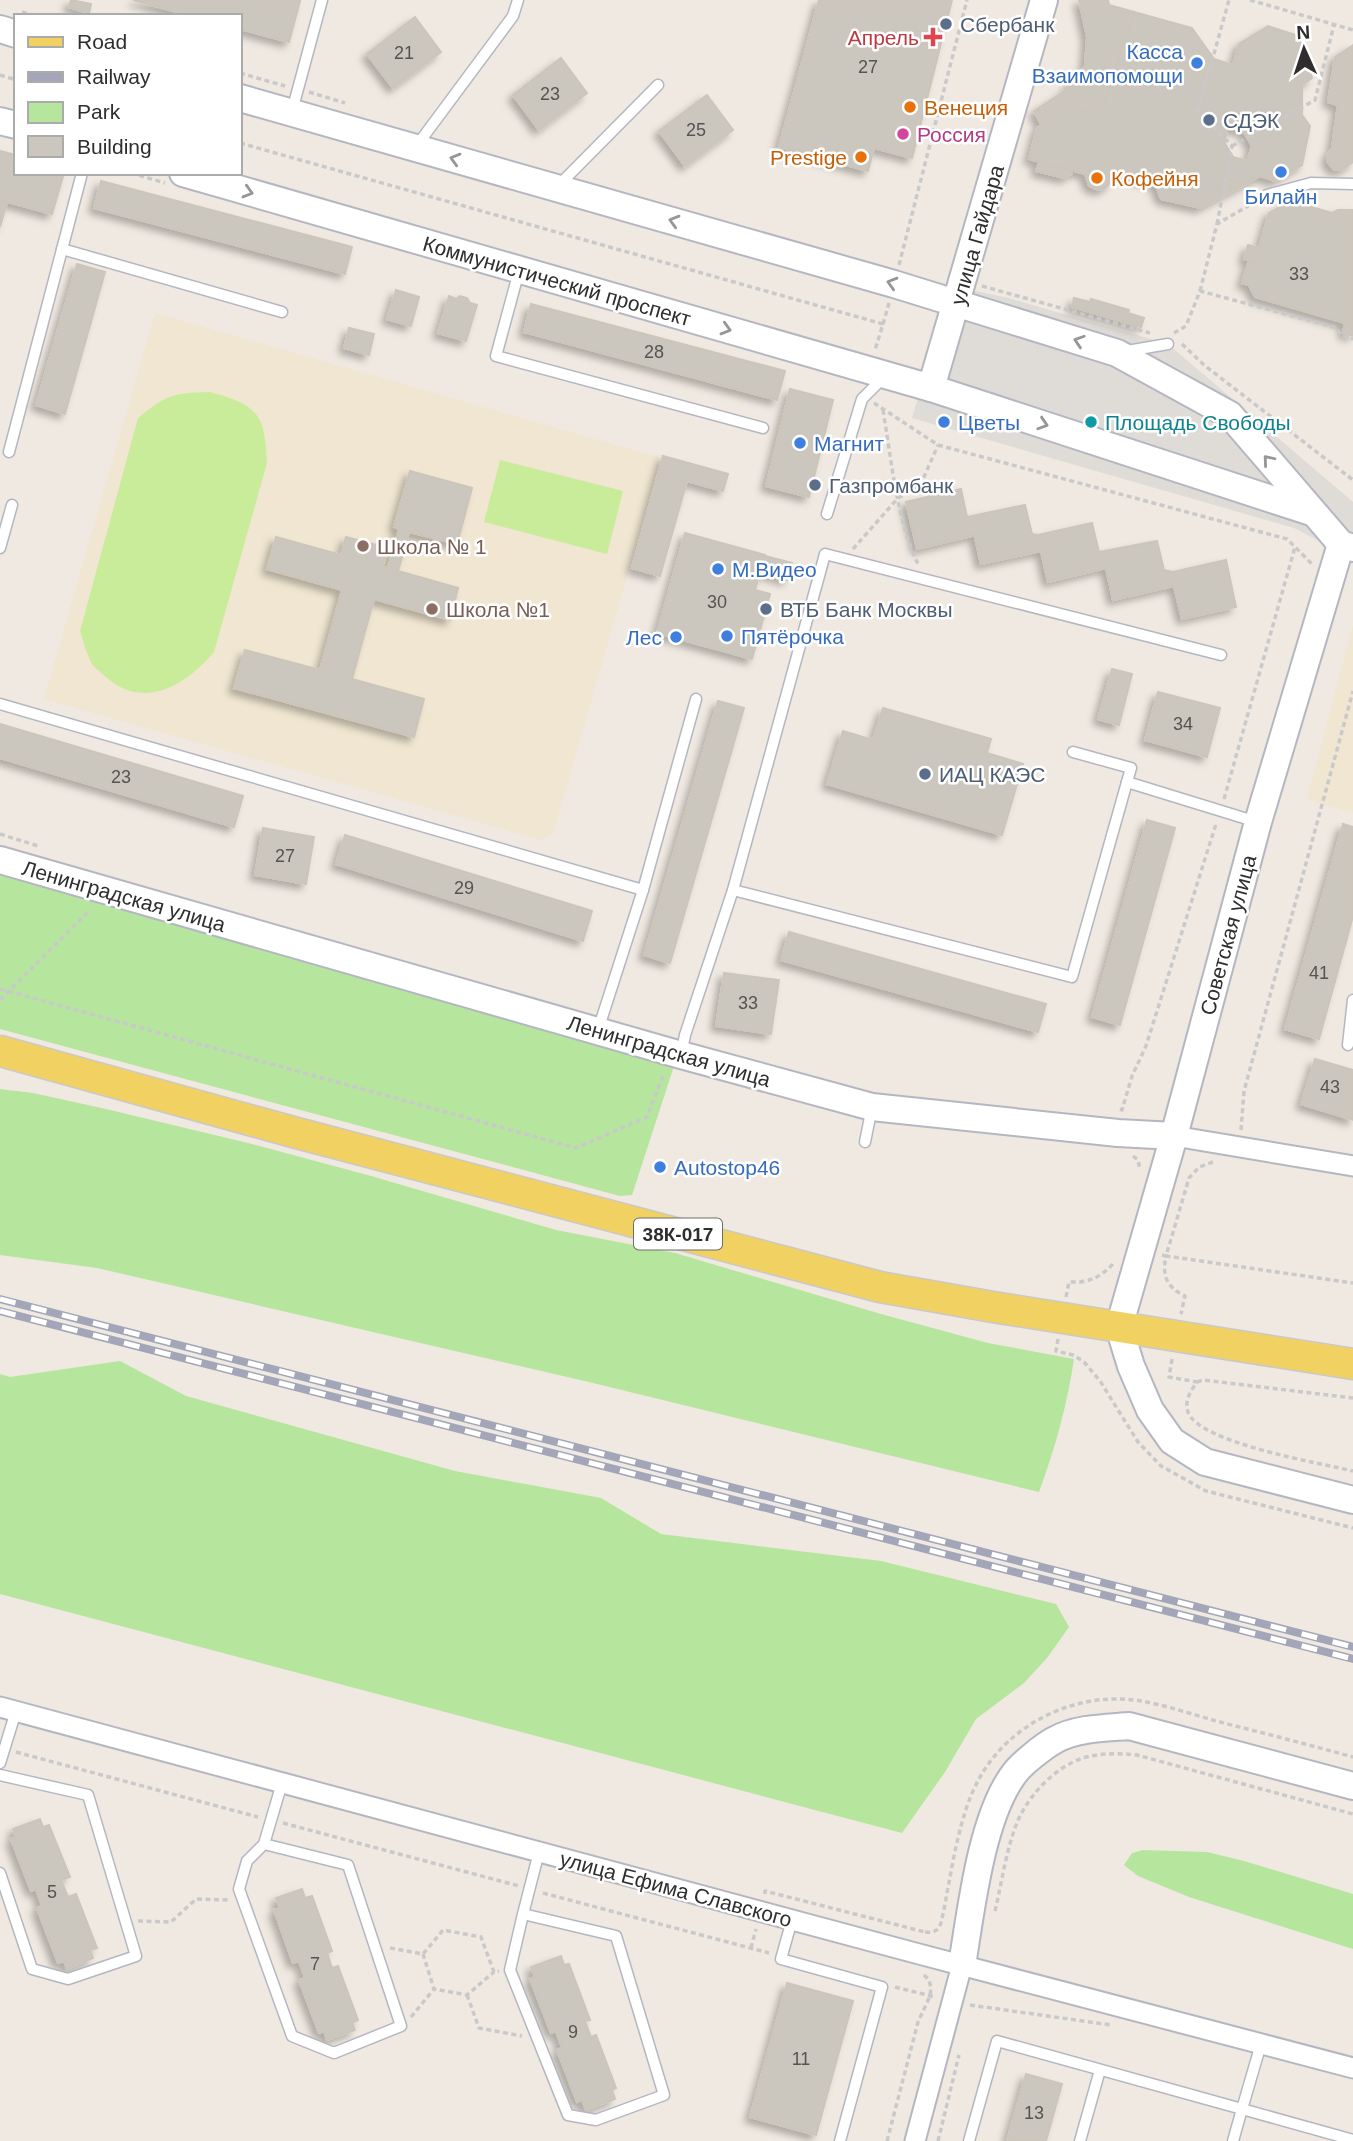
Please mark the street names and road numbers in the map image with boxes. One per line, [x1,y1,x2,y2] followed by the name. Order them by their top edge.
[946,162,1008,308] street label: улица Гайдара
[420,232,694,330] street label: Коммунистический проспект
[1196,852,1261,1018] street label: Советская улица
[20,856,229,936] street label: Ленинградская улица
[565,1011,774,1091] street label: Ленинградская улица
[634,1218,722,1250] road number: 38К-017
[558,1847,794,1931] street label: улица Ефима Славского

